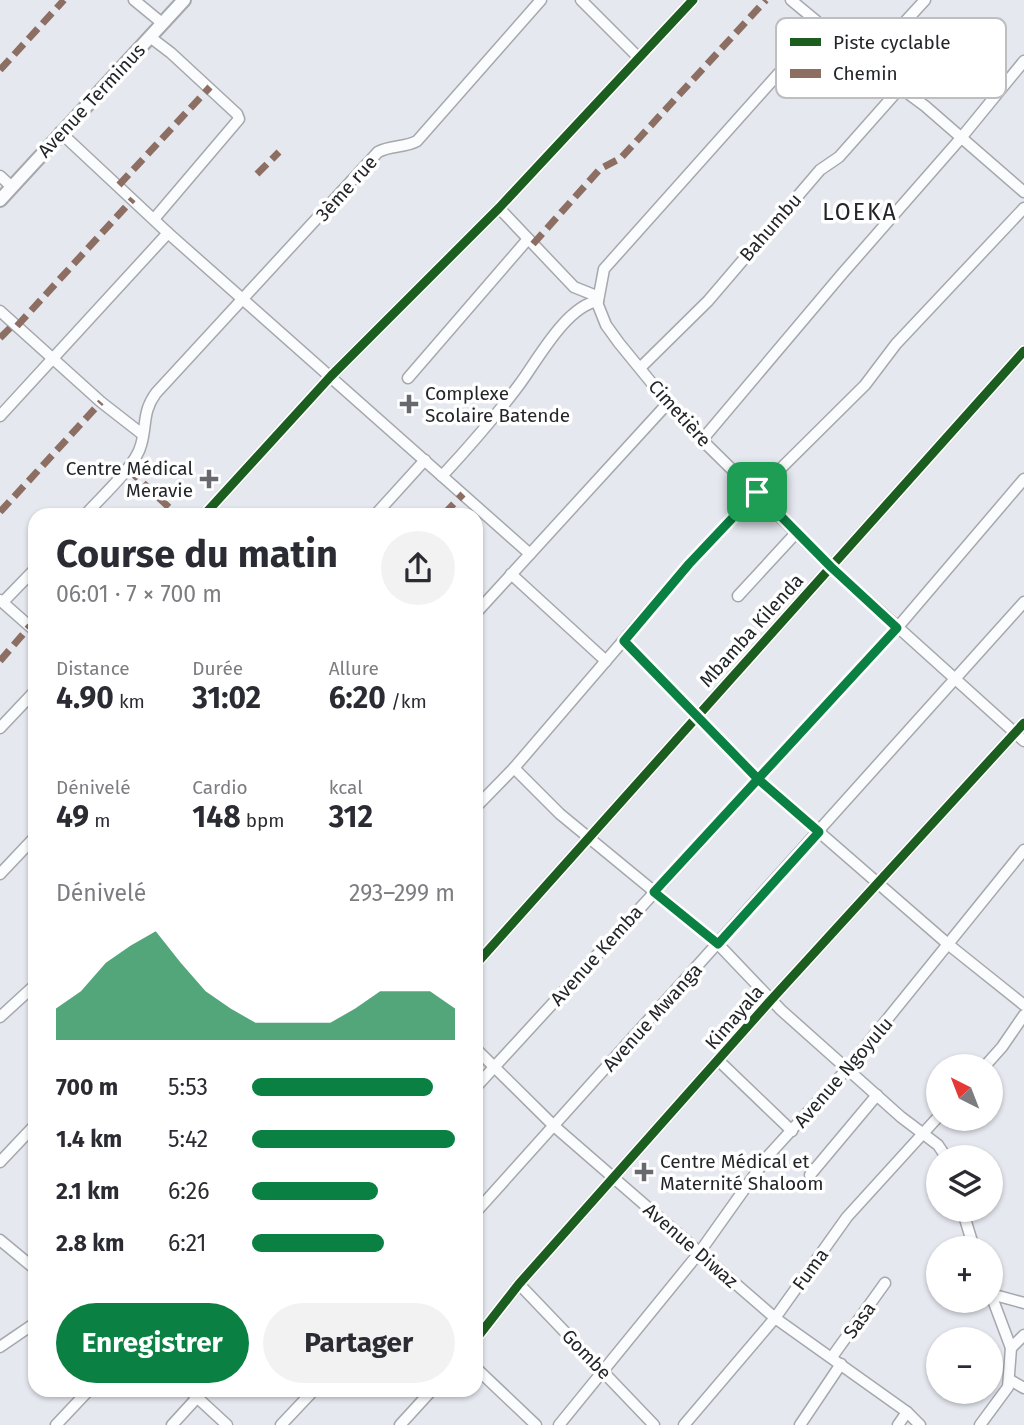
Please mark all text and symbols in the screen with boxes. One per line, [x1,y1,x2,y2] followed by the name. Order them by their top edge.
[776,18,1006,98] legend
[833,31,951,54] text: Piste cyclable
[33,39,150,162] street label: Avenue Terminus
[833,62,898,85] text: Chemin
[311,151,382,226] street label: 3ème rue
[735,189,806,266] street label: Bahumbu
[822,198,898,226] district label: LOEKA
[644,375,716,452] street label: Cimetière
[425,382,570,427] place label: Complexe Scolaire Batende
[399,394,419,414] marker: Complexe Scolaire Batende
[66,457,193,502] place label: Centre Médical Meravie
[727,462,787,522] pin
[199,469,219,489] marker: Centre Médical Meravie
[738,473,776,511] icon: arrive
[56,531,338,577] text: Course du matin
[381,531,455,605] button: share
[695,569,808,692] street label: Mbamba Kilenda
[56,580,222,608] text: 06:01 · 7 × 700 m
[56,657,130,680] text: Distance
[192,657,243,680] text: Durée
[329,657,379,680] text: Allure
[56,680,114,716] text: 4.90
[192,680,261,716] text: 31:02
[329,680,386,716] text: 6:20
[114,690,145,713] text: km
[386,690,427,713] text: /km
[56,776,131,799] text: Dénivelé
[192,776,248,799] text: Cardio
[329,776,363,799] text: kcal
[56,799,89,835] text: 49
[192,799,241,835] text: 148
[329,799,373,835] text: 312
[89,809,110,832] text: m
[241,809,285,832] text: bpm
[56,879,146,907] text: Dénivelé
[349,879,455,907] text: 293–299 m
[545,900,647,1010] street label: Avenue Kemba
[598,959,707,1076] street label: Avenue Mwanga
[700,980,769,1054] street label: Kimayala
[789,1012,898,1132] street label: Avenue Ngoyulu
[926,1054,1003,1130] north arrow
[926,1054,1003,1404] map controls
[56,1073,118,1101] text: 700 m
[168,1073,208,1101] text: 5:53
[56,1125,122,1153] text: 1.4 km
[168,1125,208,1153] text: 5:42
[926,1145,1003,1222] button: layers
[660,1150,823,1195] place label: Centre Médical et Maternité Shaloom
[634,1162,654,1182] marker: Centre Médical et Maternité Shaloom
[56,1177,119,1205] text: 2.1 km
[168,1177,209,1205] text: 6:26
[639,1198,743,1293] street label: Avenue Diwaz
[56,1229,124,1257] text: 2.8 km
[168,1229,207,1257] text: 6:21
[926,1236,1003,1313] button: +
[787,1244,833,1295] street label: Fuma
[838,1298,880,1343] street label: Sasa
[56,1303,249,1383] button: Enregistrer
[263,1303,455,1383] button: Partager
[557,1324,616,1384] street label: Gombe
[926,1327,1003,1404] button: −

